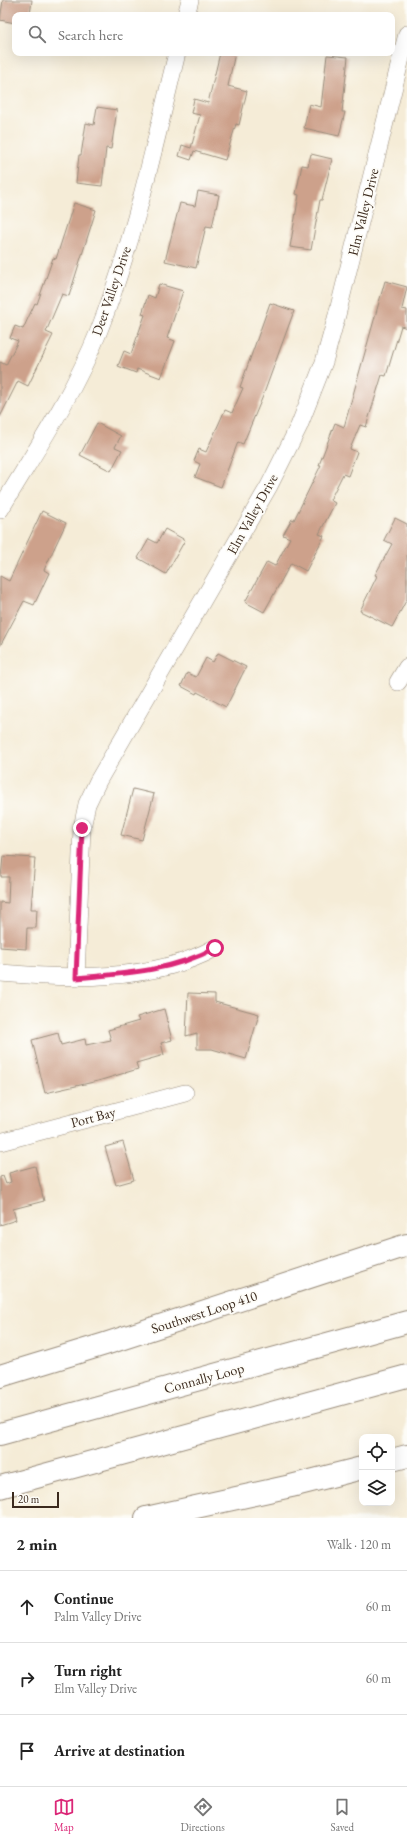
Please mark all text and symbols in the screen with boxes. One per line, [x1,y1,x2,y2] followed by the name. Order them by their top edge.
[12,12,395,56] search box
[26,23,48,45] icon: search
[58,25,123,44] text: Search here
[343,166,383,258] street label: Elm Valley Drive
[87,243,135,338] street label: Deer Valley Drive
[222,470,282,558] street label: Elm Valley Drive
[73,819,91,837] route end
[206,939,224,957] route start
[69,1102,118,1132] street label: Port Bay
[149,1286,260,1338] street label: Southwest Loop 410
[162,1359,246,1397] street label: Connally Loop
[359,1434,395,1506] map controls
[359,1434,395,1470] button: locate
[359,1470,395,1506] button: layers
[12,1490,59,1509] scale bar
[18,1492,39,1506] text: 20 m
[16,1533,57,1555] text: 2 min
[327,1536,391,1553] text: Walk · 120 m
[54,1589,114,1608] text: Continue
[16,1596,38,1618] icon: ahead
[366,1598,391,1615] text: 60 m
[54,1608,142,1625] text: Palm Valley Drive
[54,1661,122,1680] text: Turn right
[16,1668,38,1690] icon: right
[366,1670,391,1687] text: 60 m
[54,1680,137,1697] text: Elm Valley Drive
[16,1740,38,1762] icon: arrive
[54,1741,185,1760] text: Arrive at destination
[53,1796,75,1834] tab: Map
[181,1796,225,1834] tab: Directions
[331,1796,354,1834] tab: Saved

